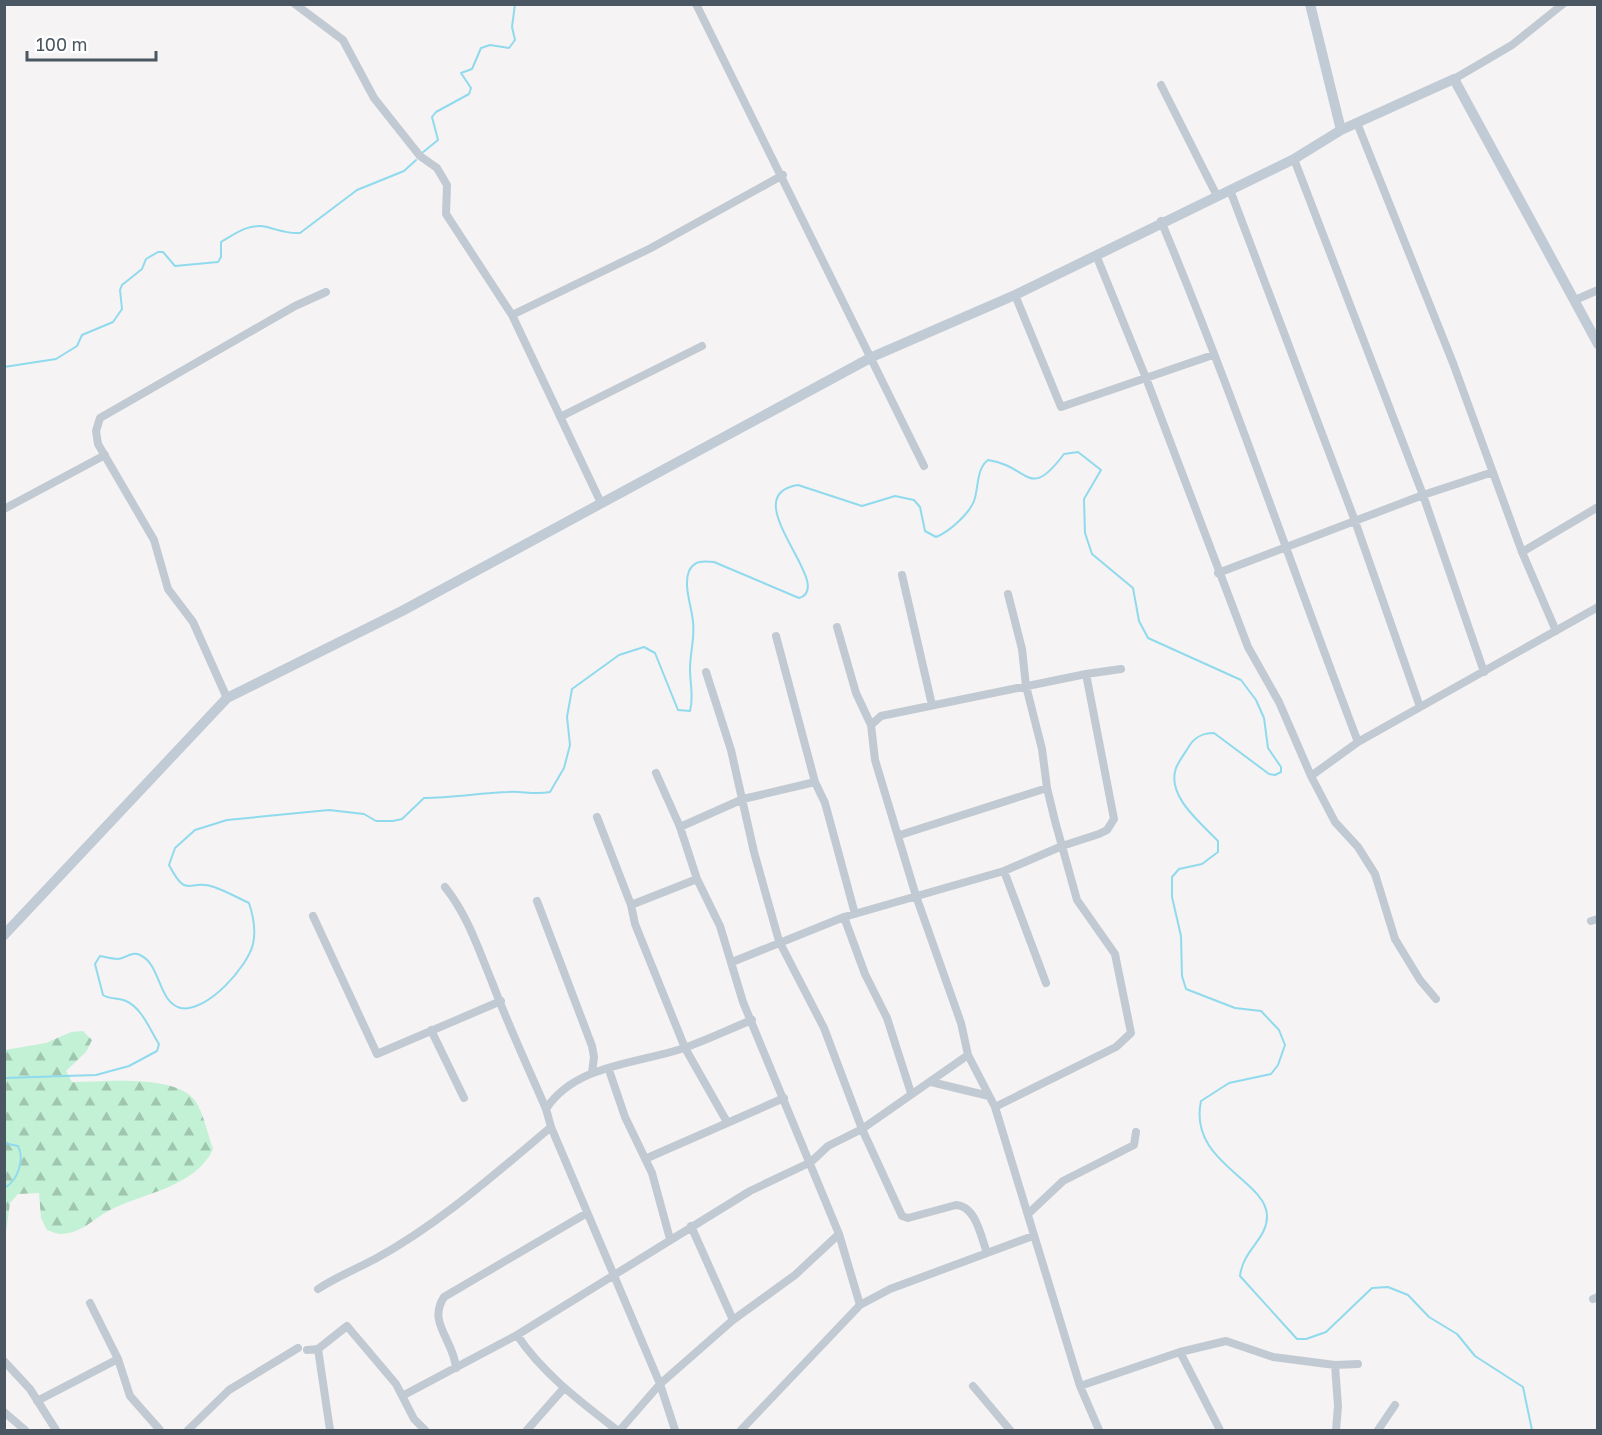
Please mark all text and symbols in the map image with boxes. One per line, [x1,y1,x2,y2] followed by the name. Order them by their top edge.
[27,24,156,62] scale bar
[36,33,87,55] text: 100 m

